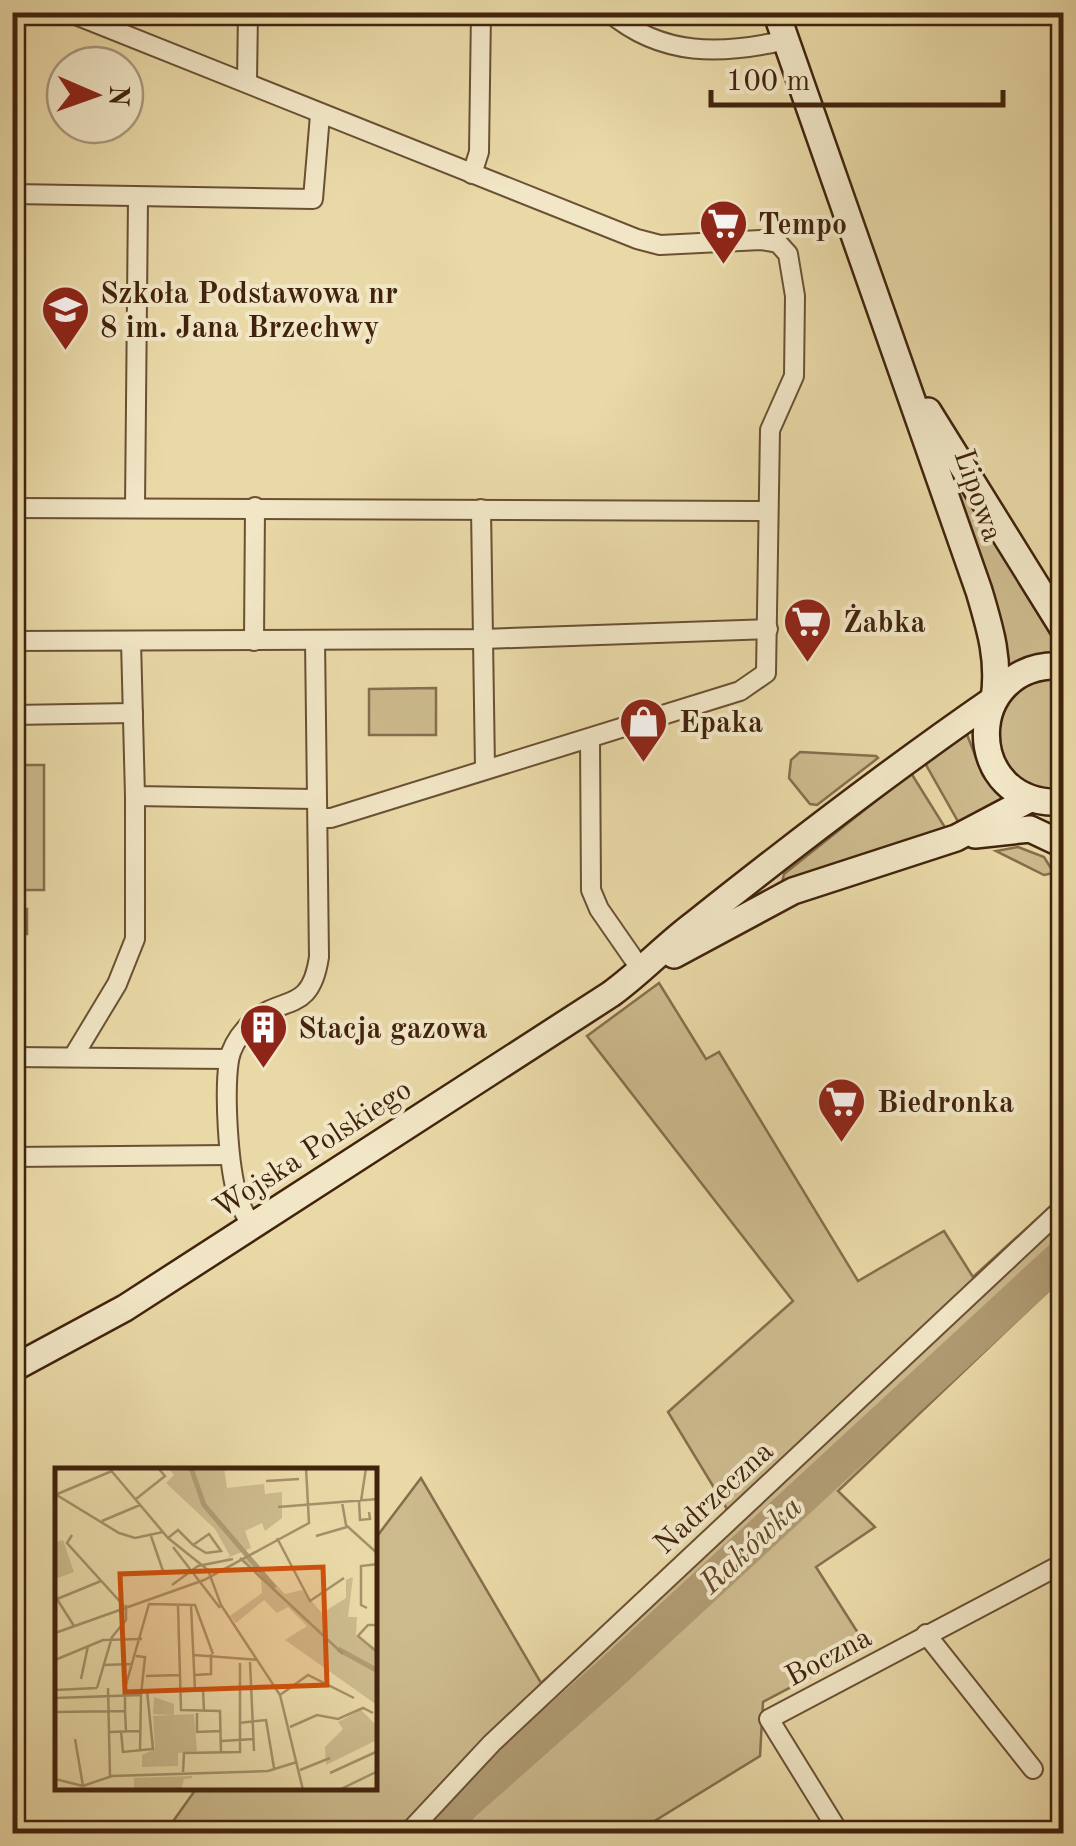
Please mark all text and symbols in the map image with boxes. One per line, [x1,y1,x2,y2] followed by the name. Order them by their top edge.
[45,45,145,145] north arrow
[711,45,1004,107] scale bar
[726,67,810,97] text: 100 m
[103,85,131,108] text: N
[697,198,749,266] supermarket icon: Tempo
[758,211,847,241] place label: Tempo
[100,280,398,344] place label: Szkoła Podstawowa nr 8 im. Jana Brzechwy
[39,284,91,352] school or university icon: Szkoła Podstawowa nr 8 im. Jana Brzechwy
[947,446,1007,546] street label: Lipowa
[782,596,834,664] supermarket icon: Żabka
[843,603,926,639] place label: Żabka
[618,696,670,764] shop icon: Epaka
[679,709,763,739] place label: Epaka
[237,1002,289,1070] building icon: Stacja gazowa
[298,1015,488,1045] place label: Stacja gazowa
[209,1075,417,1225] street label: Wojska Polskiego
[816,1076,868,1144] supermarket icon: Biedronka
[877,1089,1014,1119] place label: Biedronka
[649,1436,780,1561] street label: Nadrzeczna
[55,1468,378,1791] inset map
[694,1491,809,1602] water label: Rakówka
[781,1623,877,1693] street label: Boczna

